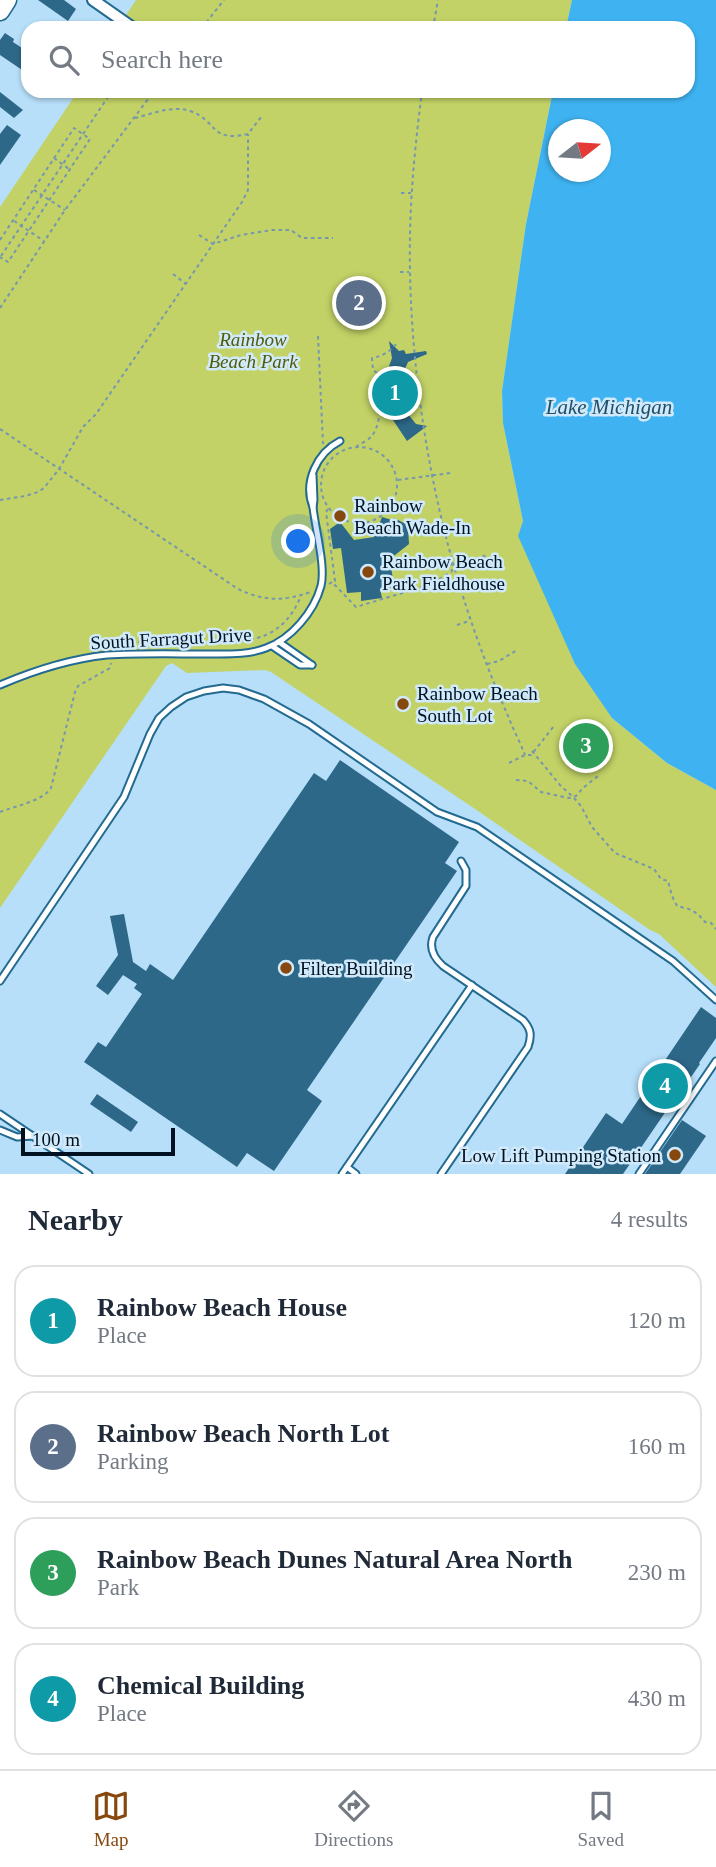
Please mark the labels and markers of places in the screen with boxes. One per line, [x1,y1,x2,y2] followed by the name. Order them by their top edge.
[336,277,382,329] pin: 2
[372,367,418,419] pin: 1
[354,495,471,538] place label: Rainbow Beach Wade-In
[332,508,348,524] marker: Rainbow Beach Wade-In
[382,551,505,594] place label: Rainbow Beach Park Fieldhouse
[360,564,376,580] marker: Rainbow Beach Park Fieldhouse
[417,683,538,726] place label: Rainbow Beach South Lot
[395,696,411,712] marker: Rainbow Beach South Lot
[563,720,609,772] pin: 3
[300,958,413,979] place label: Filter Building
[278,960,294,976] marker: Filter Building
[642,1060,688,1112] pin: 4
[461,1145,661,1166] place label: Low Lift Pumping Station
[667,1147,683,1163] marker: Low Lift Pumping Station

